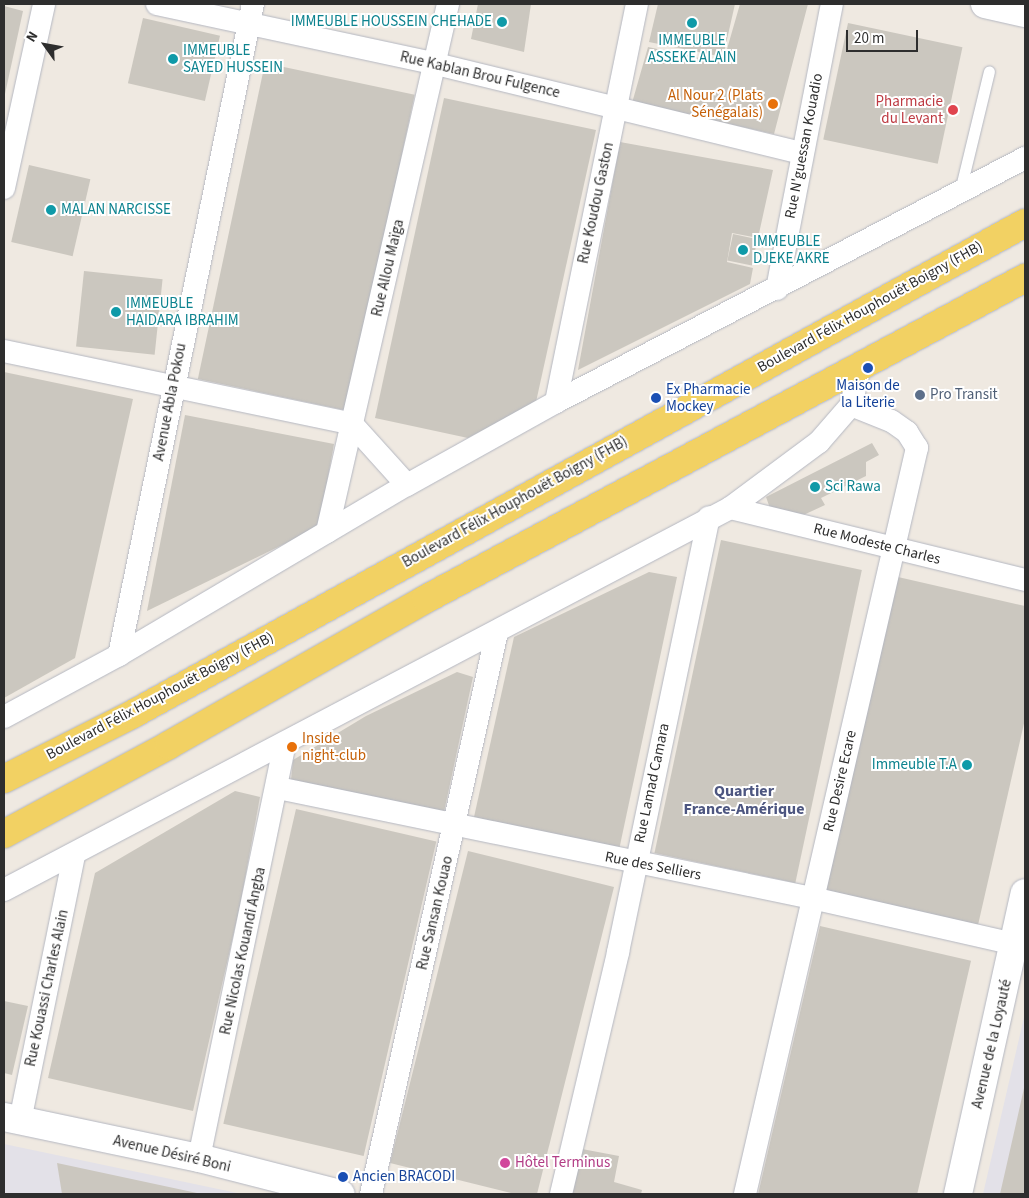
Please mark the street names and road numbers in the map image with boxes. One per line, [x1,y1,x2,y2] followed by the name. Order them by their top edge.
[398,48,562,102] street label: Rue Kablan Brou Fulgence
[781,72,827,220] street label: Rue N'guessan Kouadio
[574,141,618,265] street label: Rue Koudou Gaston
[368,218,408,318] street label: Rue Allou Maïga
[754,237,986,377] street label: Boulevard Félix Houphouët Boigny (FHB)
[150,342,190,462] street label: Avenue Abla Pokou
[399,432,631,572] street label: Boulevard Félix Houphouët Boigny (FHB)
[812,520,942,568] street label: Rue Modeste Charles
[43,628,277,764] street label: Boulevard Félix Houphouët Boigny (FHB)
[631,722,673,844] street label: Rue Lamad Camara
[820,728,860,834] street label: Rue Desire Ecare
[603,848,703,884] street label: Rue des Selliers
[413,854,457,972] street label: Rue Sansan Kouao
[216,865,270,1037] street label: Rue Nicolas Kouandi Angba
[22,908,72,1068] street label: Rue Kouassi Charles Alain
[968,978,1016,1110] street label: Avenue de la Loyauté
[111,1132,233,1176] street label: Avenue Désiré Boni

